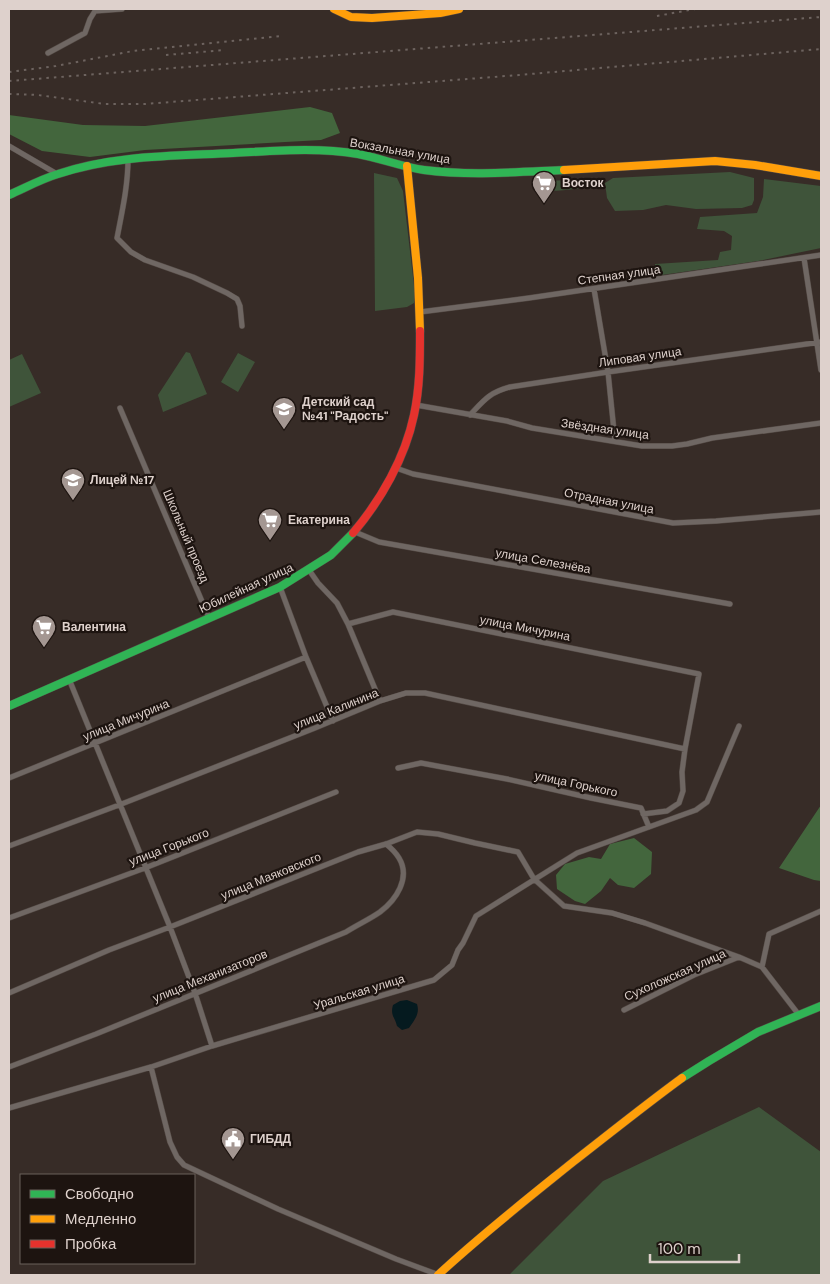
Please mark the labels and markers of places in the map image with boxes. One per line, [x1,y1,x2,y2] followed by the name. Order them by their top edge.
[531,170,557,204] supermarket icon: Восток
[562,175,605,191] place label: Восток
[302,394,388,424] place label: Детский сад №41 "Радость"
[271,396,297,430] school or university icon: Детский сад №41 "Радость"
[60,467,86,501] school or university icon: Лицей №17
[90,472,155,488] place label: Лицей №17
[257,507,283,541] supermarket icon: Екатерина
[288,512,350,528] place label: Екатерина
[31,614,57,648] supermarket icon: Валентина
[62,619,126,635] place label: Валентина
[220,1126,246,1160] public building icon: ГИБДД
[250,1131,292,1147] place label: ГИБДД

